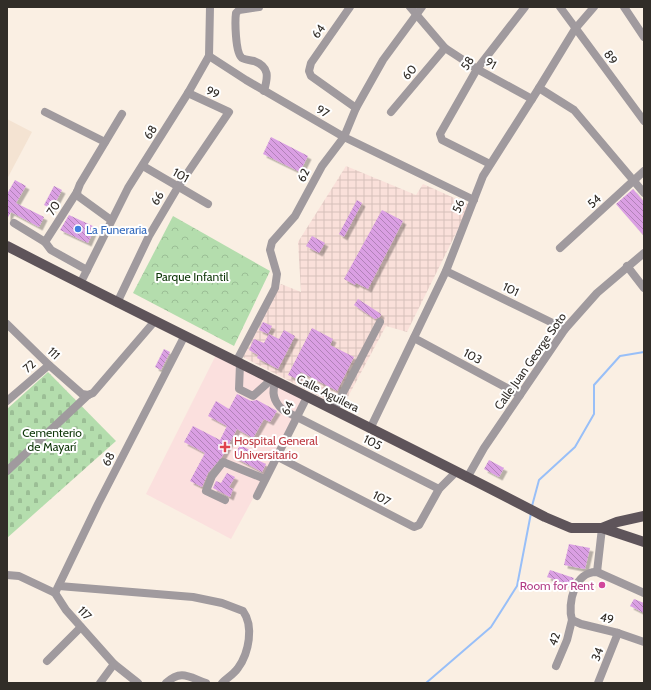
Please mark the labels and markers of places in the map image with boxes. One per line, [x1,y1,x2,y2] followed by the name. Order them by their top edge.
[86,222,147,237] place label: La Funeraria
[73,224,83,234] marker: La Funeraria
[234,433,318,462] place label: Hospital General Universitario
[219,441,231,453] marker: Hospital General Universitario
[520,578,594,593] place label: Room for Rent
[597,580,607,590] marker: Room for Rent

